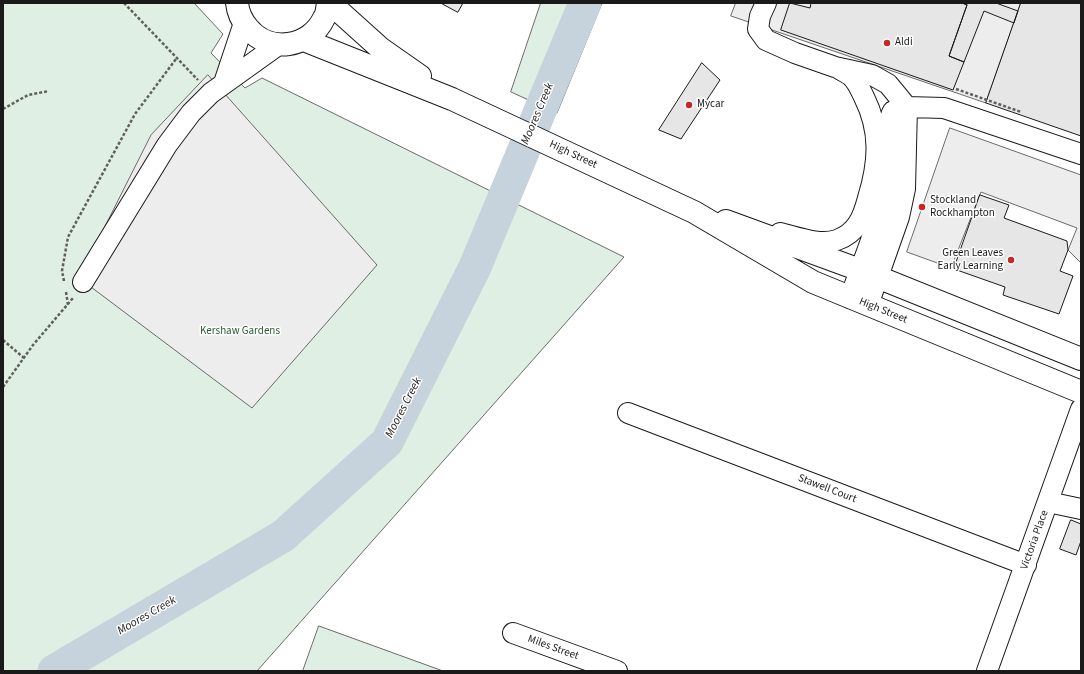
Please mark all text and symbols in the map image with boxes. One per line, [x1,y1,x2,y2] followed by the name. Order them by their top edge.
[895,36,913,50] place label: Aldi
[882,38,892,48] marker: Aldi
[519,81,557,147] water label: Moores Creek
[697,98,724,112] place label: Mycar
[684,100,694,110] marker: Mycar
[547,138,599,172] street label: High Street
[930,194,995,220] place label: Stockland Rockhampton
[917,202,927,212] marker: Stockland Rockhampton
[938,247,1003,273] place label: Green Leaves Early Learning
[1006,255,1016,265] marker: Green Leaves Early Learning
[857,295,909,327] street label: High Street
[200,325,280,339] park label: Kershaw Gardens
[383,376,425,440] water label: Moores Creek
[796,472,858,506] street label: Stawell Court
[1018,509,1052,571] street label: Victoria Place
[115,593,179,639] water label: Moores Creek
[526,633,580,663] street label: Miles Street

